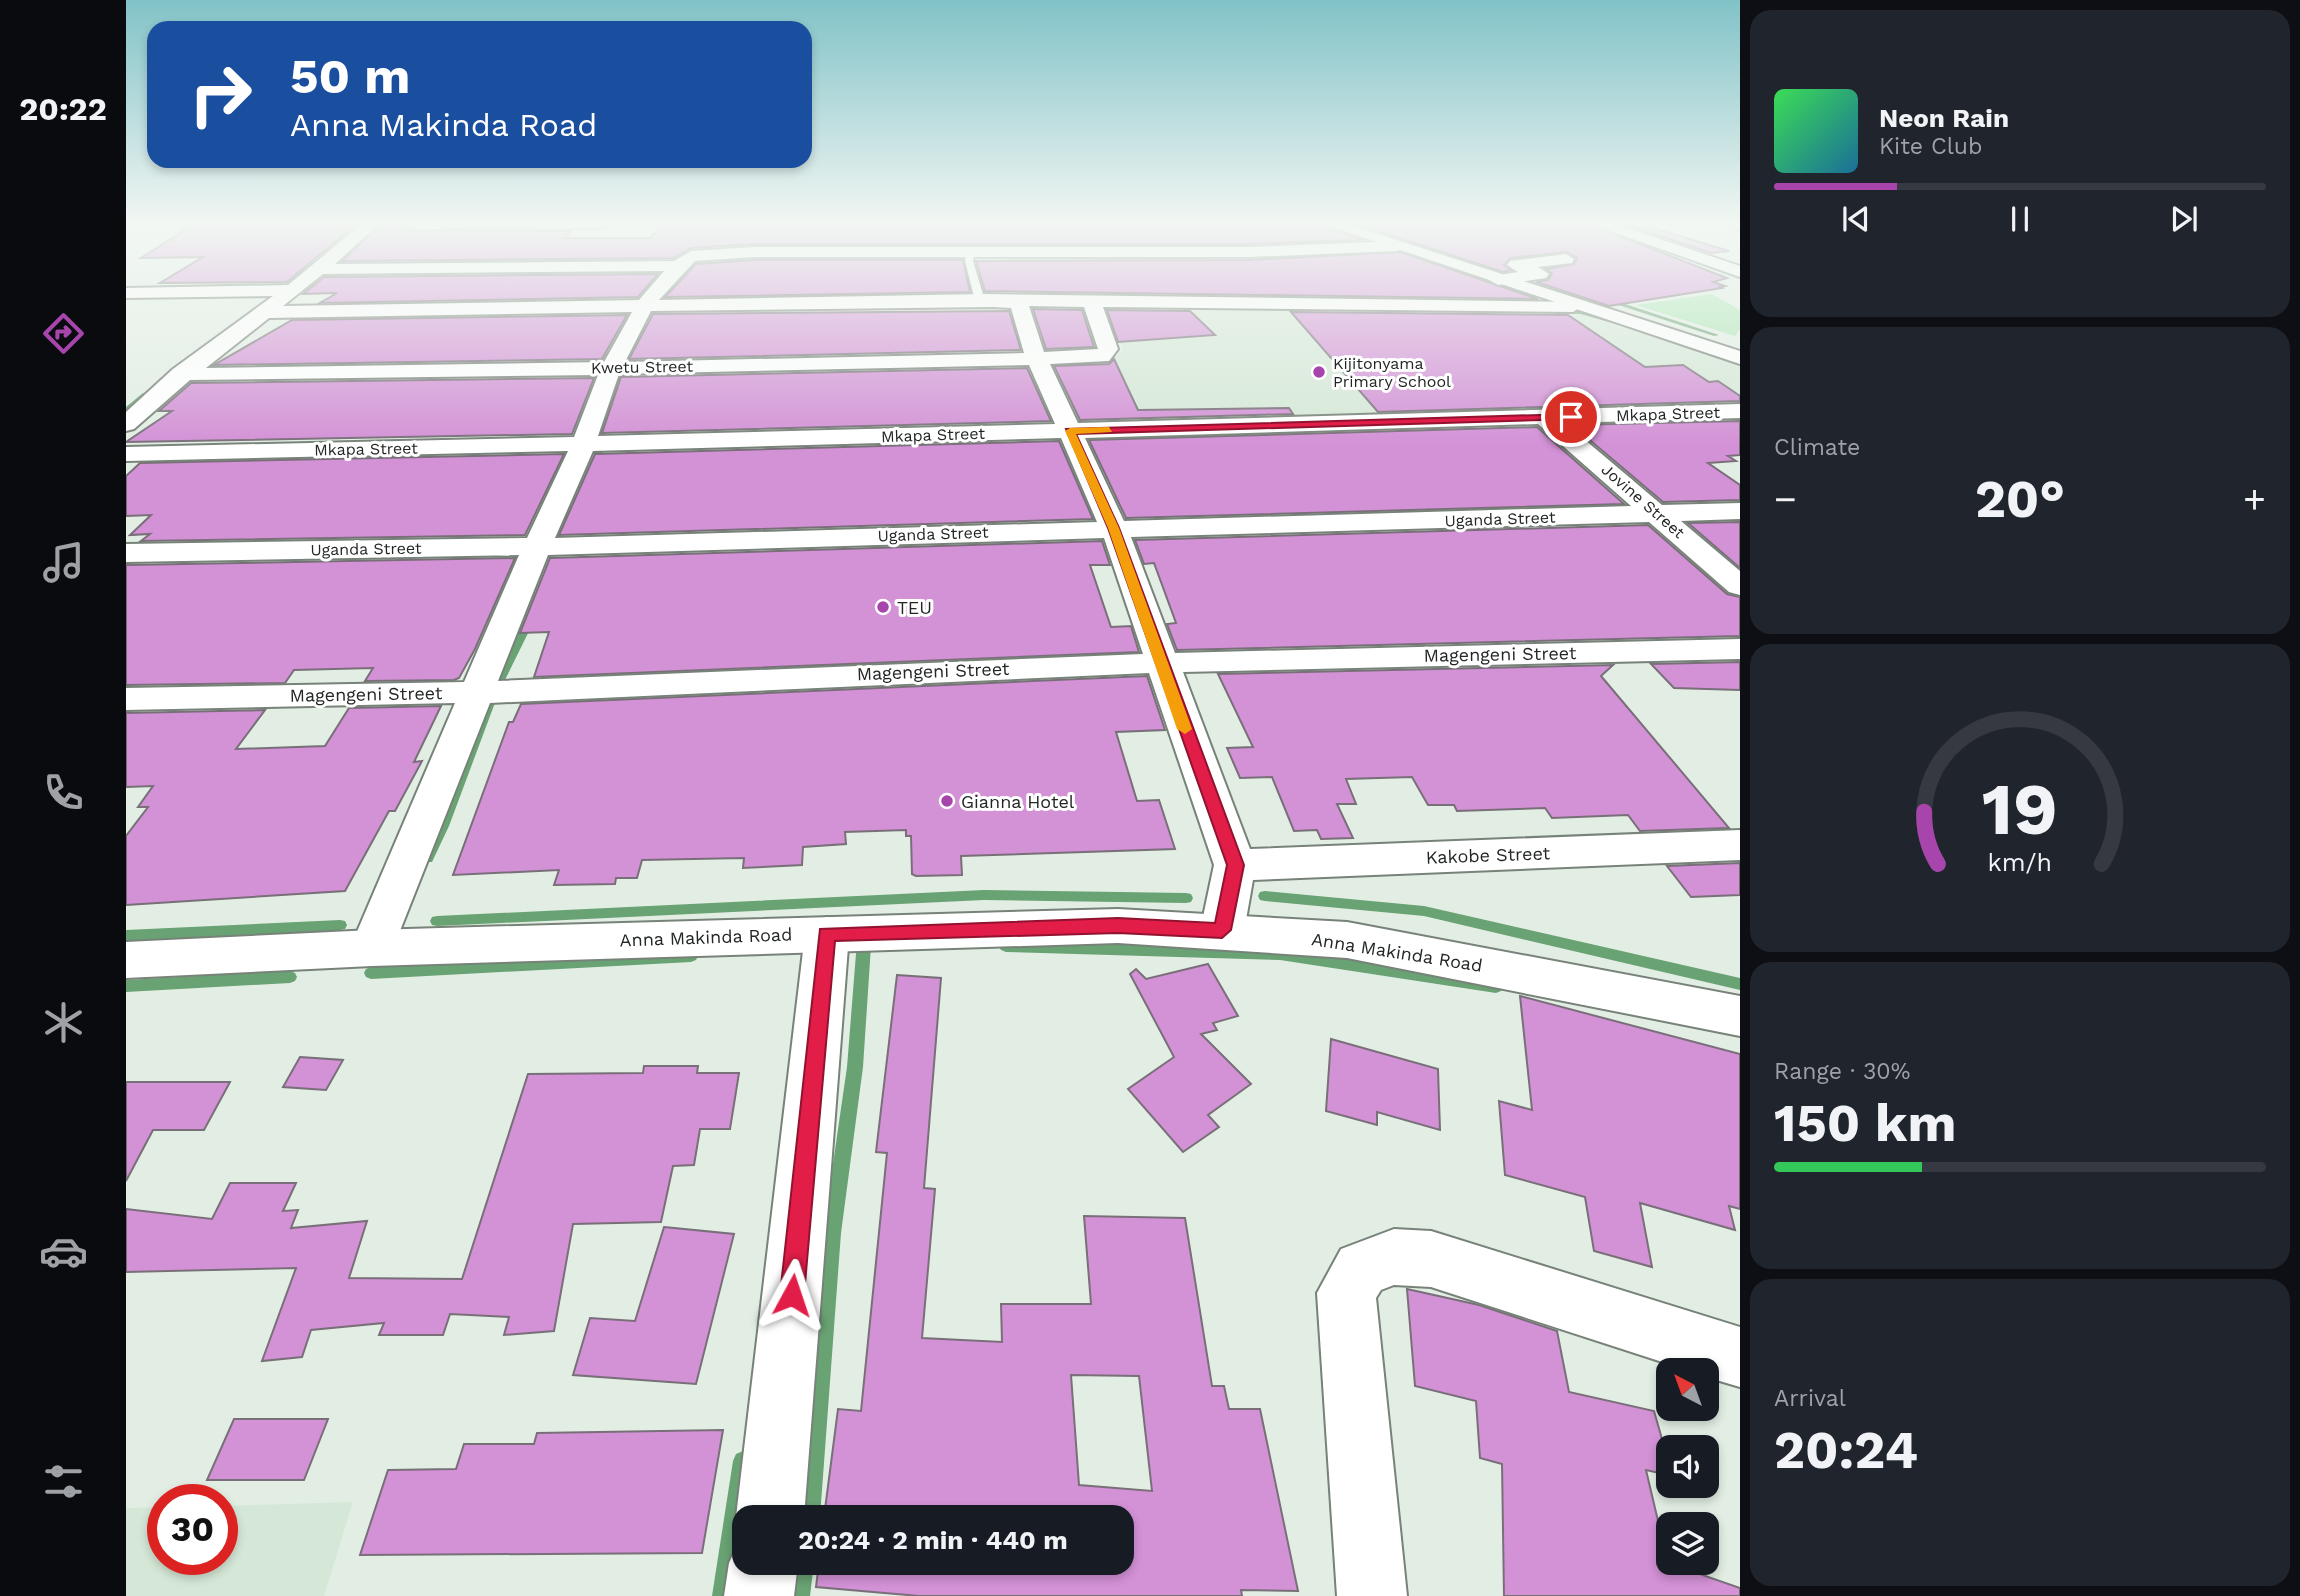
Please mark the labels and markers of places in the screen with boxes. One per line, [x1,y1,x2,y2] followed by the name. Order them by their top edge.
[1333,354,1451,391] place label: Kijitonyama Primary School
[1311,364,1327,380] marker: Kijitonyama Primary School
[1541,387,1601,447] pin
[897,597,932,618] place label: TEU
[875,599,891,615] marker: TEU
[961,791,1075,812] place label: Gianna Hotel
[939,793,955,809] marker: Gianna Hotel

